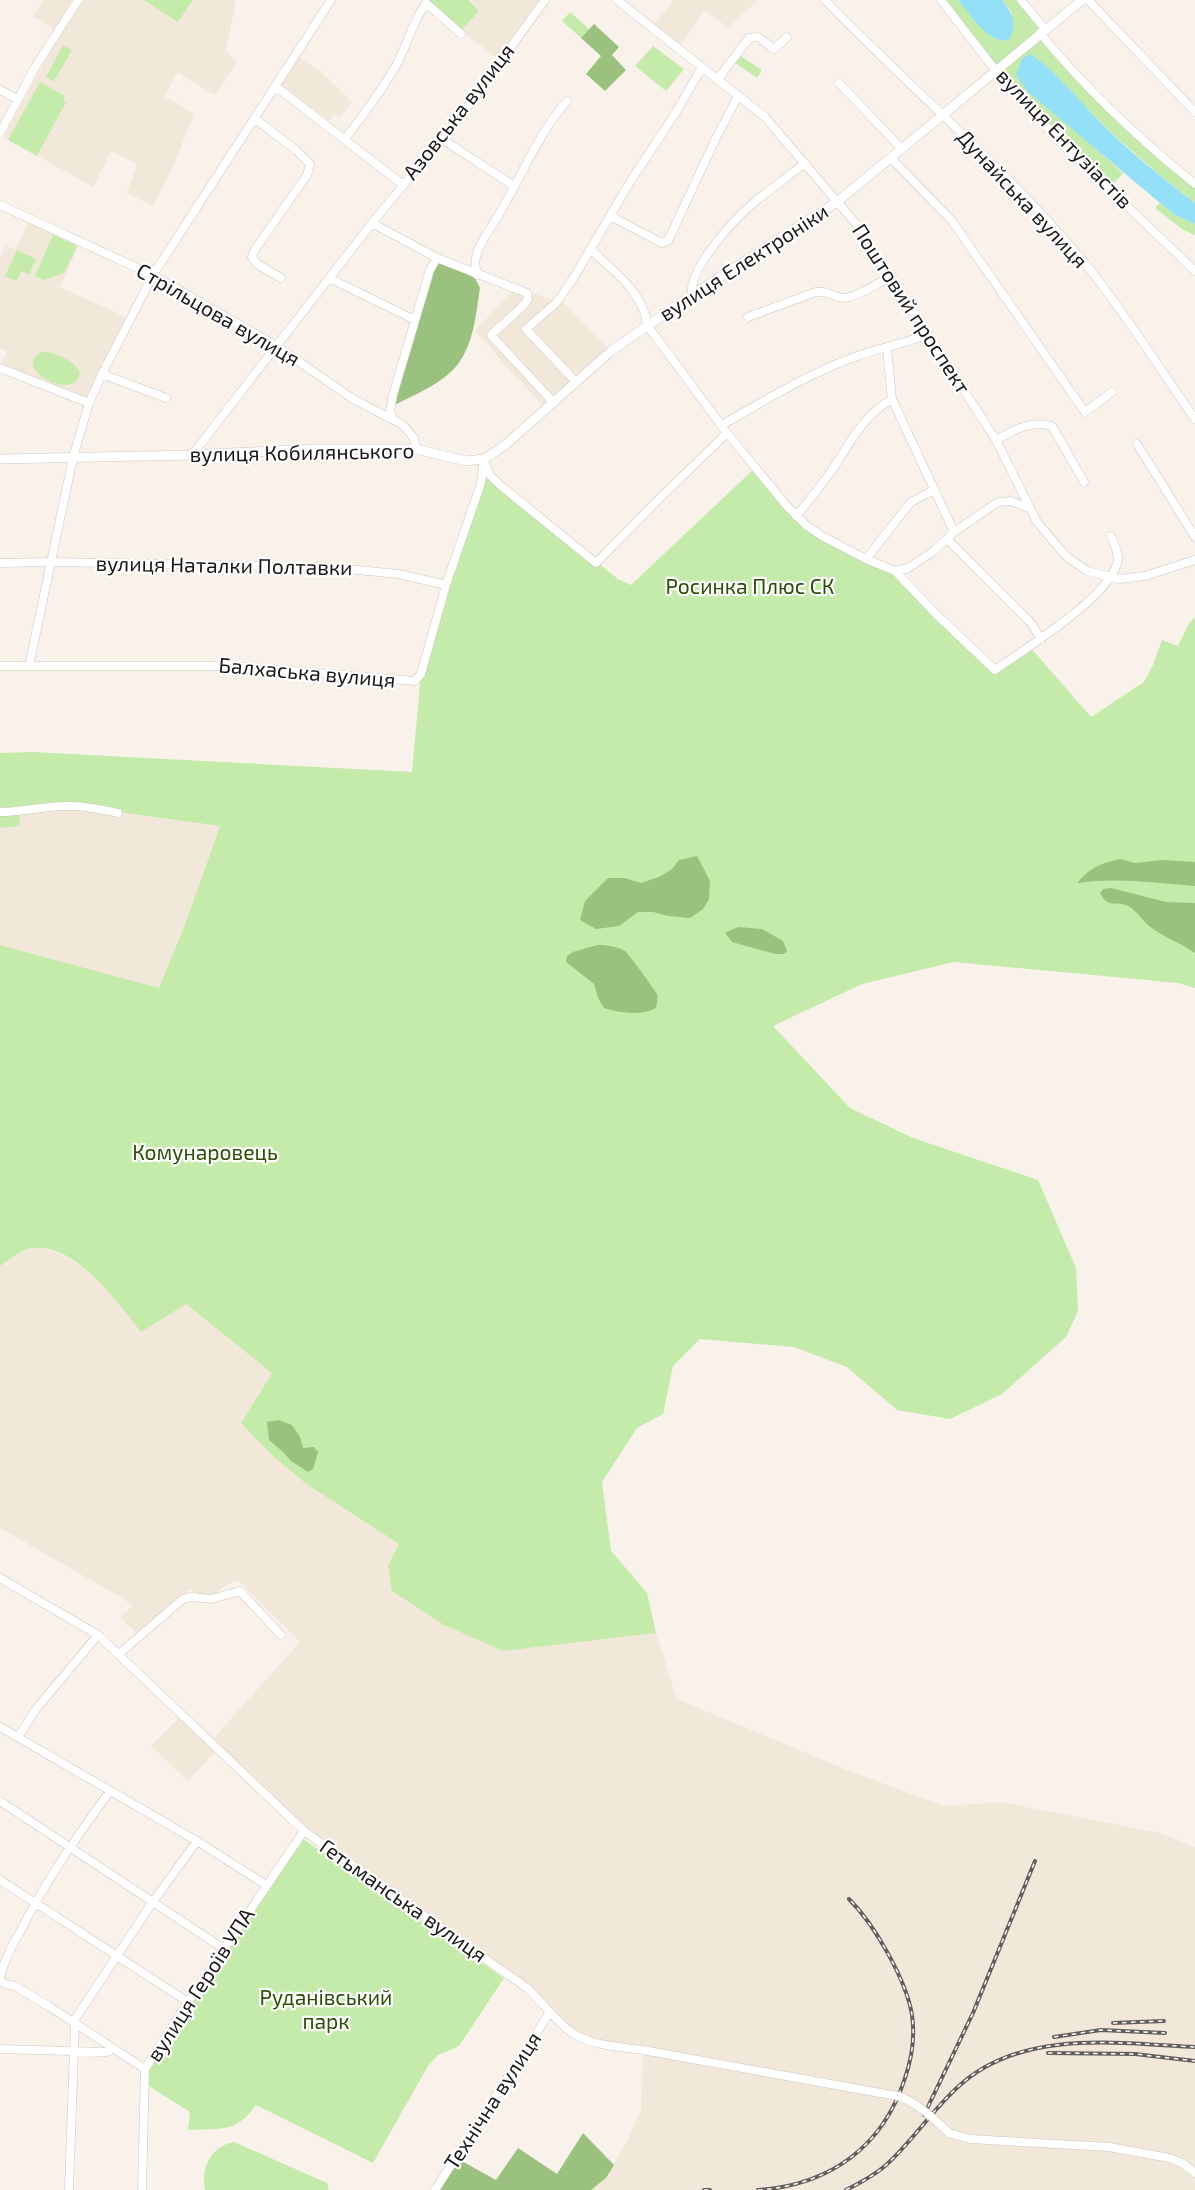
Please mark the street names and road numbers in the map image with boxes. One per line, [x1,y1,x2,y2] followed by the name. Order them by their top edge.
[397,38,519,185] street label: Азовська вулиця
[991,63,1138,214] street label: вулиця Ентузіастів
[952,123,1094,273] street label: Дунайська вулиця
[654,198,833,327] street label: вулиця Електроніки
[848,218,977,398] street label: Поштовий проспект
[132,257,305,372] street label: Стрільцова вулиця
[189,437,415,467] street label: вулиця Кобилянського
[95,550,353,580] street label: вулиця Наталки Полтавки
[218,651,397,693] street label: Балхаська вулиця
[315,1833,492,1968] street label: Гетьманська вулиця
[141,1903,260,2066] street label: вулиця Героїв УПА
[438,2027,546,2174] street label: Технічна вулиця

